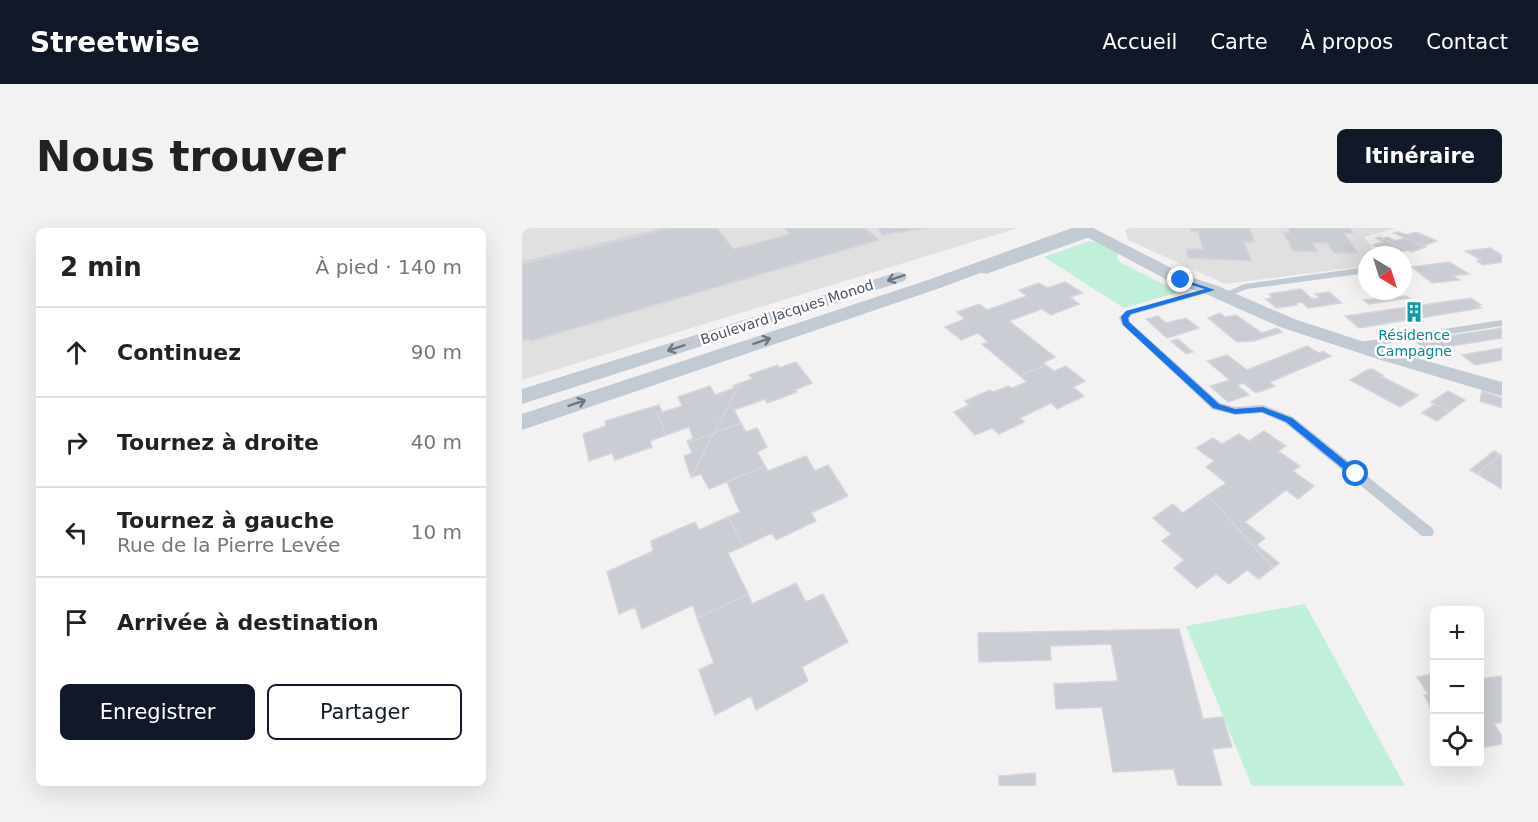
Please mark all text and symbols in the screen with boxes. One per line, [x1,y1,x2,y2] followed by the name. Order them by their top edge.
[30,26,200,59] text: Streetwise
[1102,30,1177,54] text: Accueil
[1210,30,1268,54] text: Carte
[1301,30,1393,54] text: À propos
[1426,30,1508,54] text: Contact
[1337,129,1502,183] button: Itinéraire
[36,132,346,181] text: Nous trouver
[1358,246,1412,300] north arrow
[60,252,142,282] text: 2 min
[316,255,462,279] text: À pied · 140 m
[1167,266,1193,292] route end
[887,273,906,284] one-way arrow
[699,276,875,348] street label: Boulevard Jacques Monod
[1402,300,1426,324] building icon: Résidence Campagne
[1376,327,1452,359] place label: Résidence Campagne
[752,335,771,346] one-way arrow
[60,336,93,369] icon: ahead
[117,340,241,365] text: Continuez
[411,340,462,364] text: 90 m
[667,343,686,354] one-way arrow
[567,397,586,408] one-way arrow
[60,426,93,459] icon: right
[117,430,319,455] text: Tournez à droite
[411,430,462,454] text: 40 m
[1342,460,1368,486] route start
[117,508,334,533] text: Tournez à gauche
[60,516,93,549] icon: left
[411,520,462,544] text: 10 m
[117,533,340,557] text: Rue de la Pierre Levée
[60,606,93,639] icon: arrive
[1430,606,1484,768] map controls
[1430,606,1484,660] button: +
[117,610,379,635] text: Arrivée à destination
[1430,660,1484,714] button: −
[60,684,255,740] button: Enregistrer
[267,684,462,740] button: Partager
[1430,714,1484,768] button: locate

